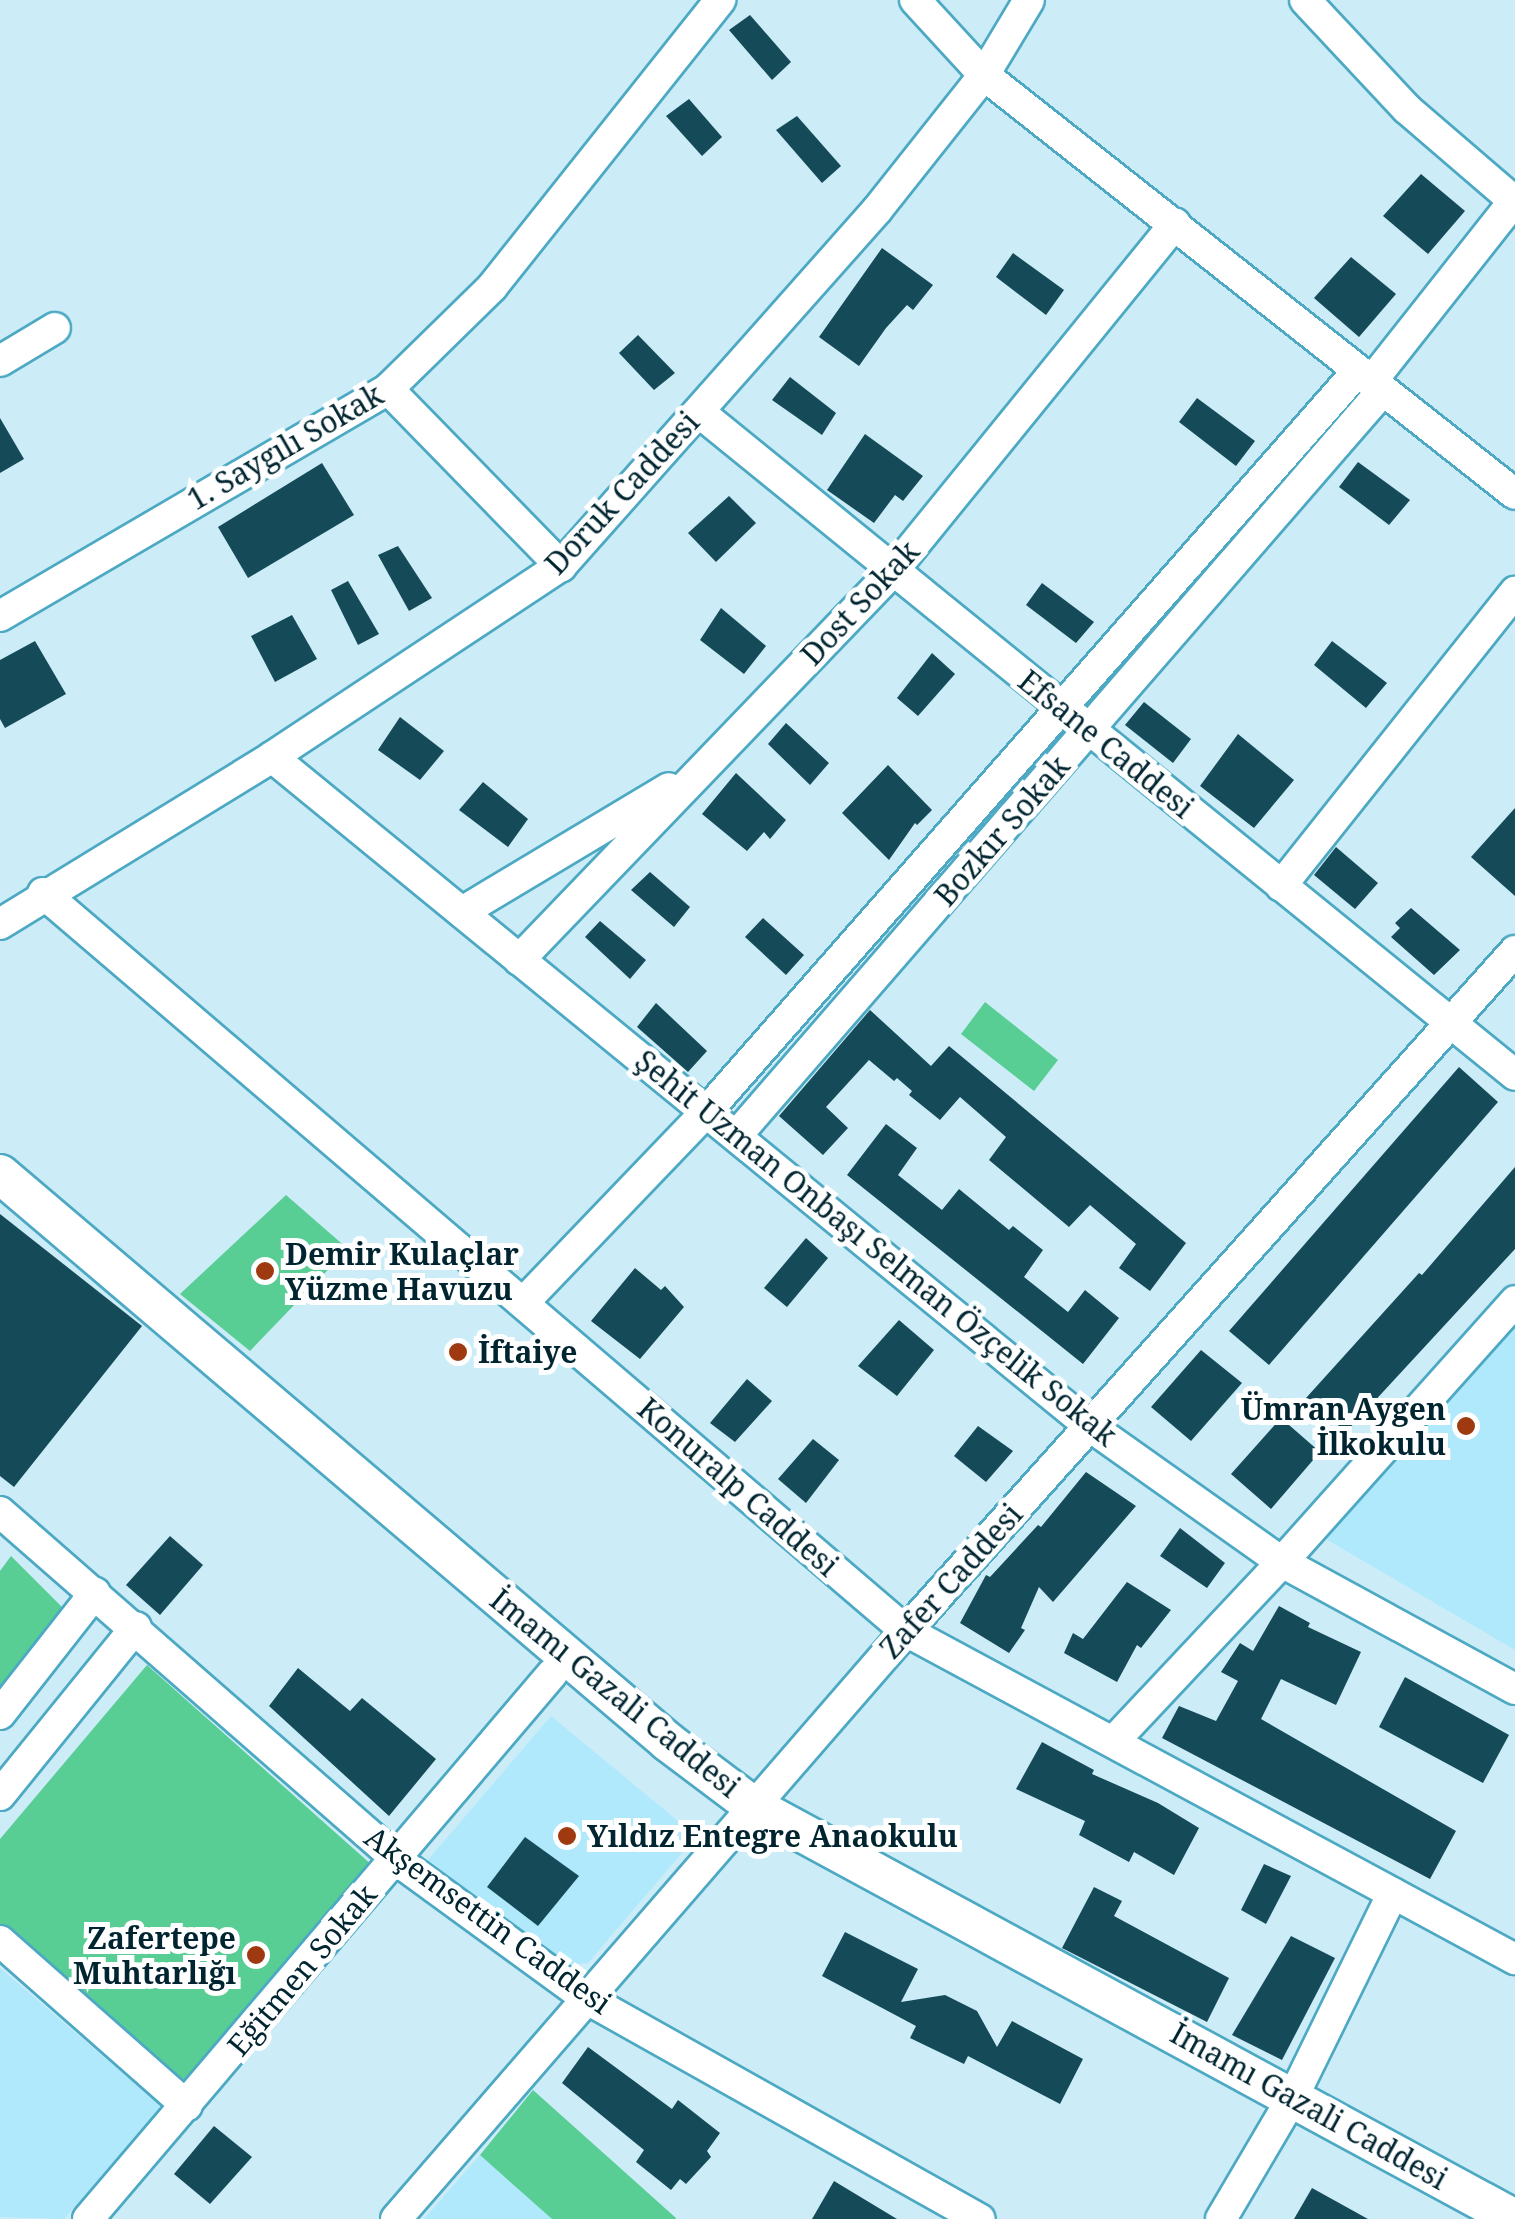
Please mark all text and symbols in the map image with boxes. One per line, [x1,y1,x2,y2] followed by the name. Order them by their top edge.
[181,376,389,518] street label: 1. Saygılı Sokak
[538,404,706,582] street label: Doruk Caddesi
[793,533,927,673] street label: Dost Sokak
[1011,662,1201,826] street label: Efsane Caddesi
[927,749,1077,913] street label: Bozkır Sokak
[628,1042,1124,1454] street label: Şehit Uzman Onbaşı Selman Özçelik Sokak
[285,1236,519,1306] place label: Demir Kulaçlar Yüzme Havuzu
[254,1260,276,1282] marker: Demir Kulaçlar Yüzme Havuzu
[478,1334,577,1370] place label: İftaiye
[447,1341,469,1363] marker: İftaiye
[631,1390,845,1584] street label: Konuralp Caddesi
[1241,1391,1446,1462] place label: Ümran Aygen İlkokulu
[1455,1415,1477,1437] marker: Ümran Aygen İlkokulu
[872,1496,1030,1666] street label: Zafer Caddesi
[483,1581,747,1805] street label: İmamı Gazali Caddesi
[587,1818,958,1854] place label: Yıldız Entegre Anaokulu
[358,1819,618,2021] street label: Akşemsettin Caddesi
[556,1825,578,1847] marker: Yıldız Entegre Anaokulu
[220,1877,384,2063] street label: Eğitmen Sokak
[73,1920,236,1990] place label: Zafertepe Muhtarlığı
[245,1944,267,1966] marker: Zafertepe Muhtarlığı
[1164,2015,1454,2197] street label: İmamı Gazali Caddesi

